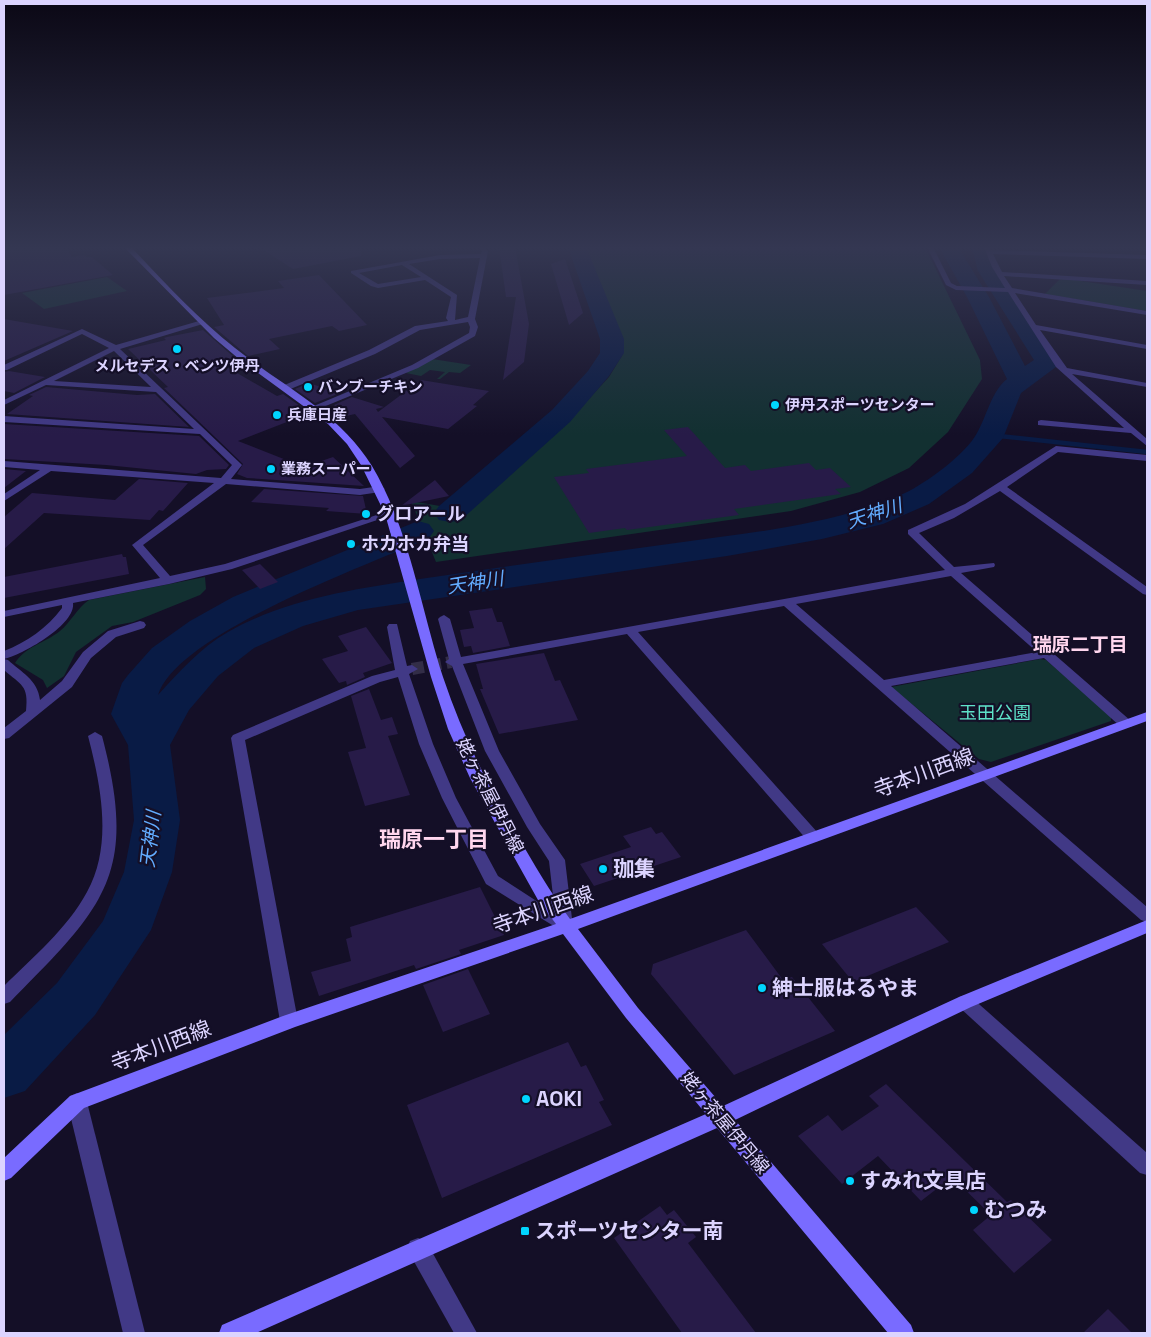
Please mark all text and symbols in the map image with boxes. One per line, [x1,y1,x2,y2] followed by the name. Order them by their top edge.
[171,343,183,355] marker: メルセデス・ベンツ伊丹
[94,356,260,375] place label: メルセデス・ベンツ伊丹
[318,377,423,396] place label: バンブーチキン
[302,381,314,393] marker: バンブーチキン
[785,395,935,414] place label: 伊丹スポーツセンター
[769,399,781,411] marker: 伊丹スポーツセンター
[287,405,347,424] place label: 兵庫日産
[271,409,283,421] marker: 兵庫日産
[281,459,371,478] place label: 業務スーパー
[265,463,277,475] marker: 業務スーパー
[843,492,907,534] water label: 天神川
[376,502,465,525] place label: グロアール
[360,508,372,520] marker: グロアール
[361,532,469,555] place label: ホカホカ弁当
[345,538,357,550] marker: ホカホカ弁当
[445,565,507,599] water label: 天神川
[1032,632,1128,657] district label: 瑞原二丁目
[959,701,1031,724] park label: 玉田公園
[452,734,529,857] street label: 姥ヶ茶屋伊丹線
[870,742,978,803] street label: 寺本川西線
[135,807,167,869] water label: 天神川
[379,825,489,853] district label: 瑞原一丁目
[613,855,655,882] place label: 珈集
[597,863,609,875] marker: 珈集
[489,880,597,939] street label: 寺本川西線
[772,974,919,1001] place label: 紳士服はるやま
[756,982,768,994] marker: 紳士服はるやま
[107,1014,215,1077] street label: 寺本川西線
[676,1067,775,1178] street label: 姥ヶ茶屋伊丹線
[536,1085,582,1112] place label: AOKI
[520,1093,532,1105] marker: AOKI
[860,1167,986,1194] place label: すみれ文具店
[844,1175,856,1187] marker: すみれ文具店
[984,1196,1047,1223] place label: むつみ
[968,1204,980,1216] marker: むつみ
[535,1217,724,1244] place label: スポーツセンター南
[519,1225,531,1237] marker: スポーツセンター南

